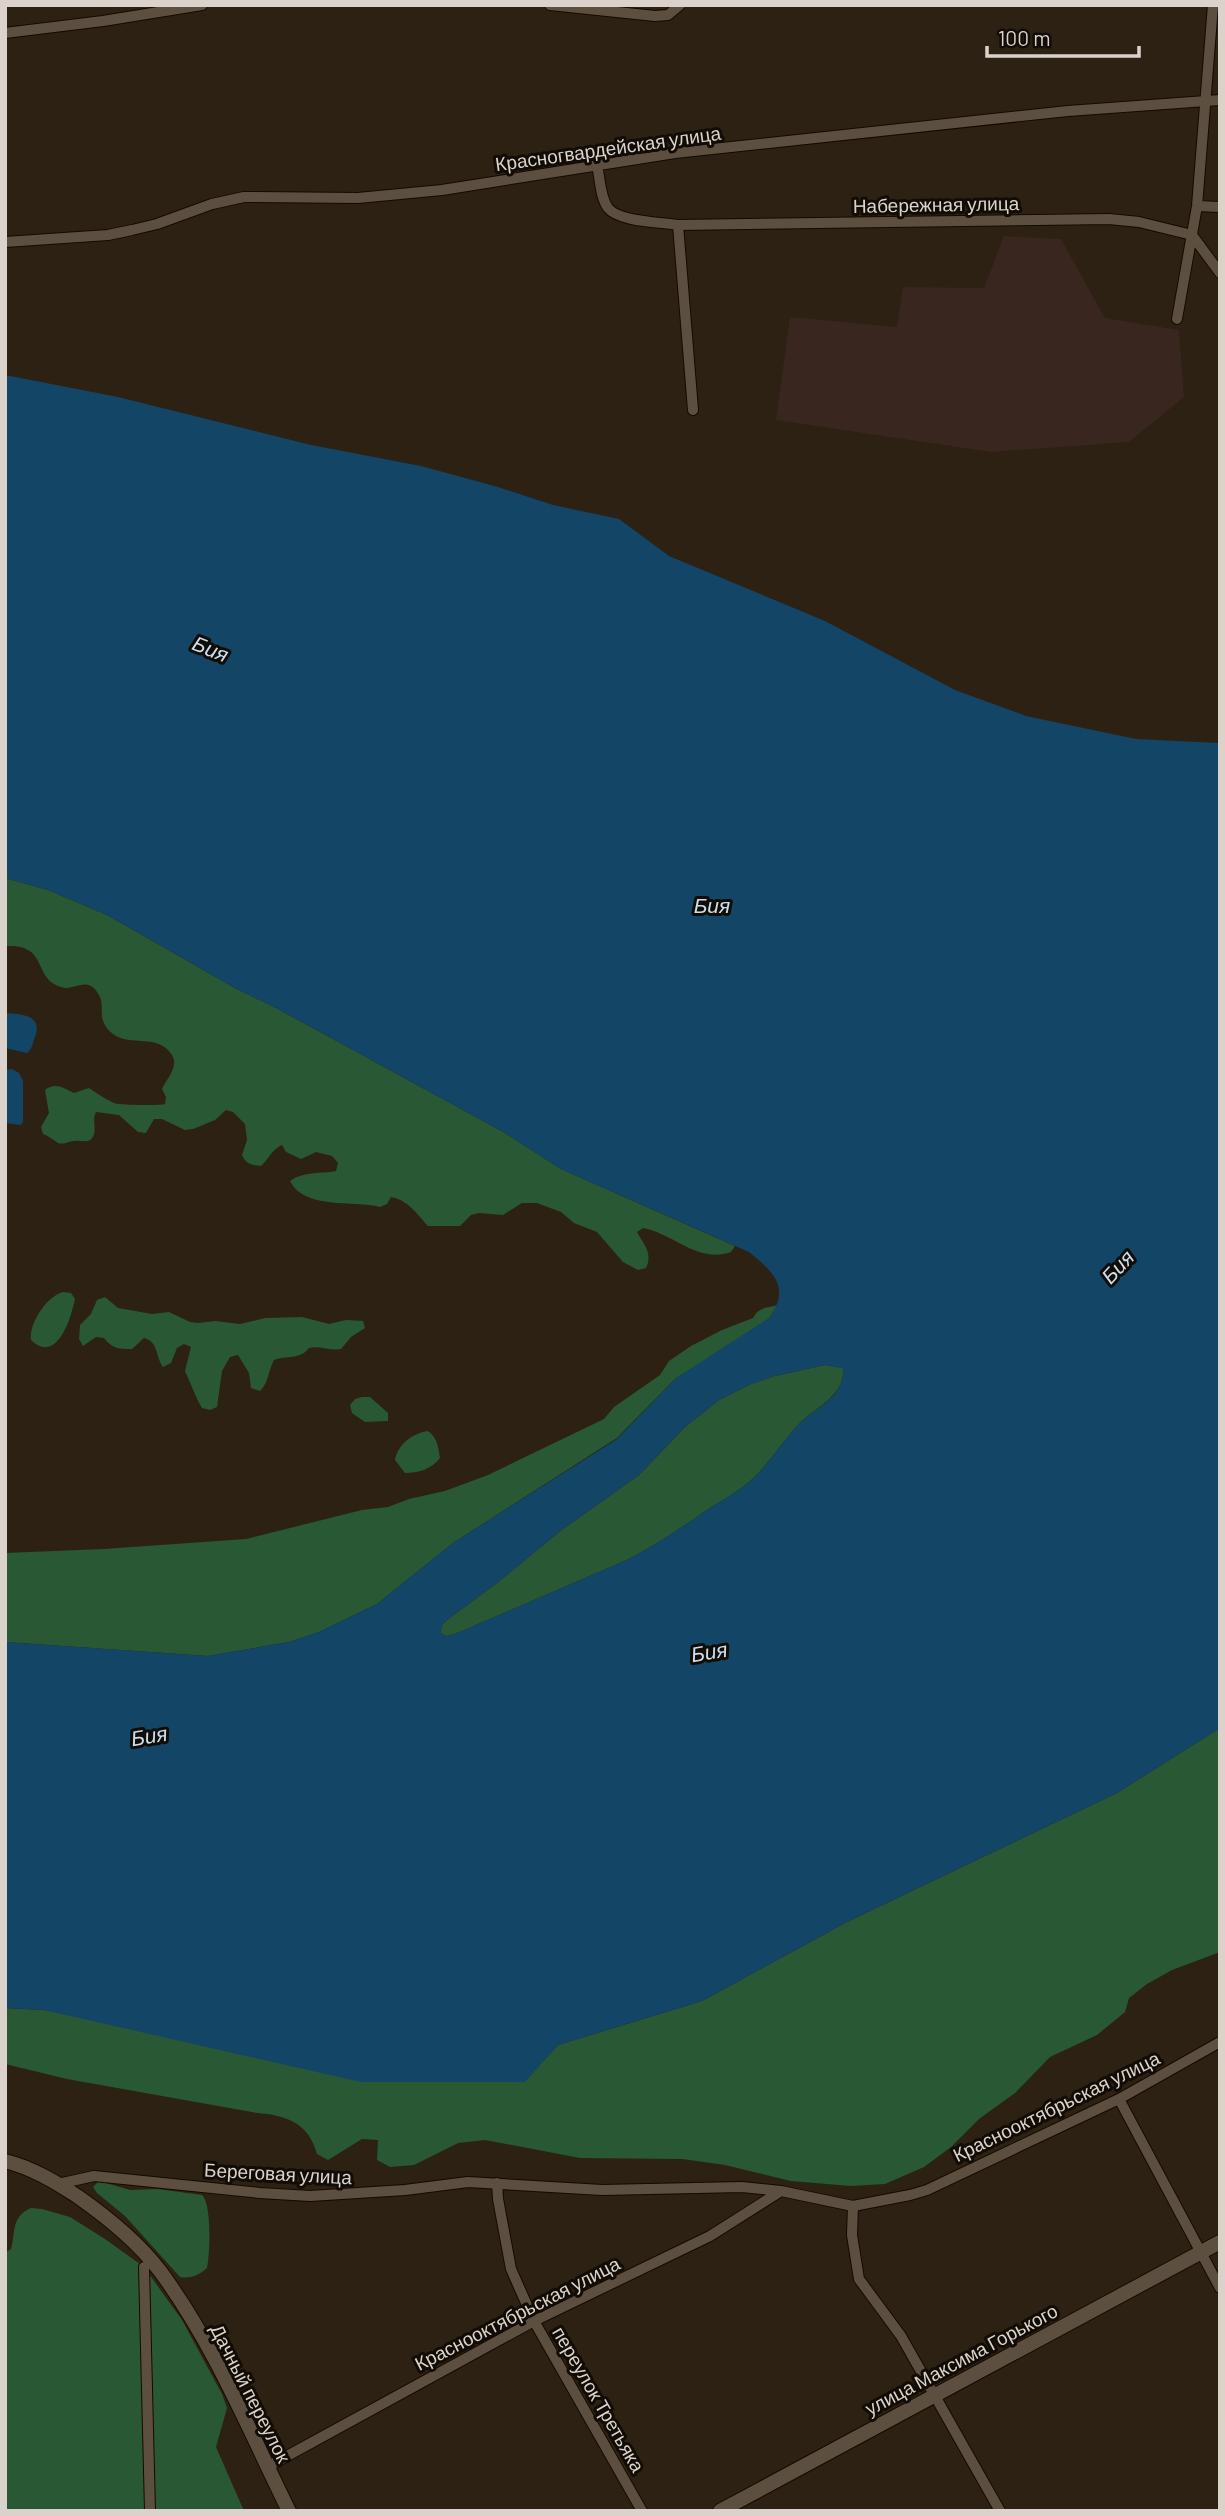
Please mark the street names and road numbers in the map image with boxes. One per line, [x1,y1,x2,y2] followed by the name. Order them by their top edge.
[494,121,723,175] street label: Красногвардейская улица
[853,191,1020,217] street label: Набережная улица
[949,2046,1164,2166] street label: Краснооктябрьская улица
[203,2158,353,2188] street label: Береговая улица
[411,2251,624,2375] street label: Краснооктябрьская улица
[861,2298,1061,2420] street label: улица Максима Горького
[206,2320,296,2467] street label: Дачный переулок
[548,2322,650,2476] street label: переулок Третьяка

